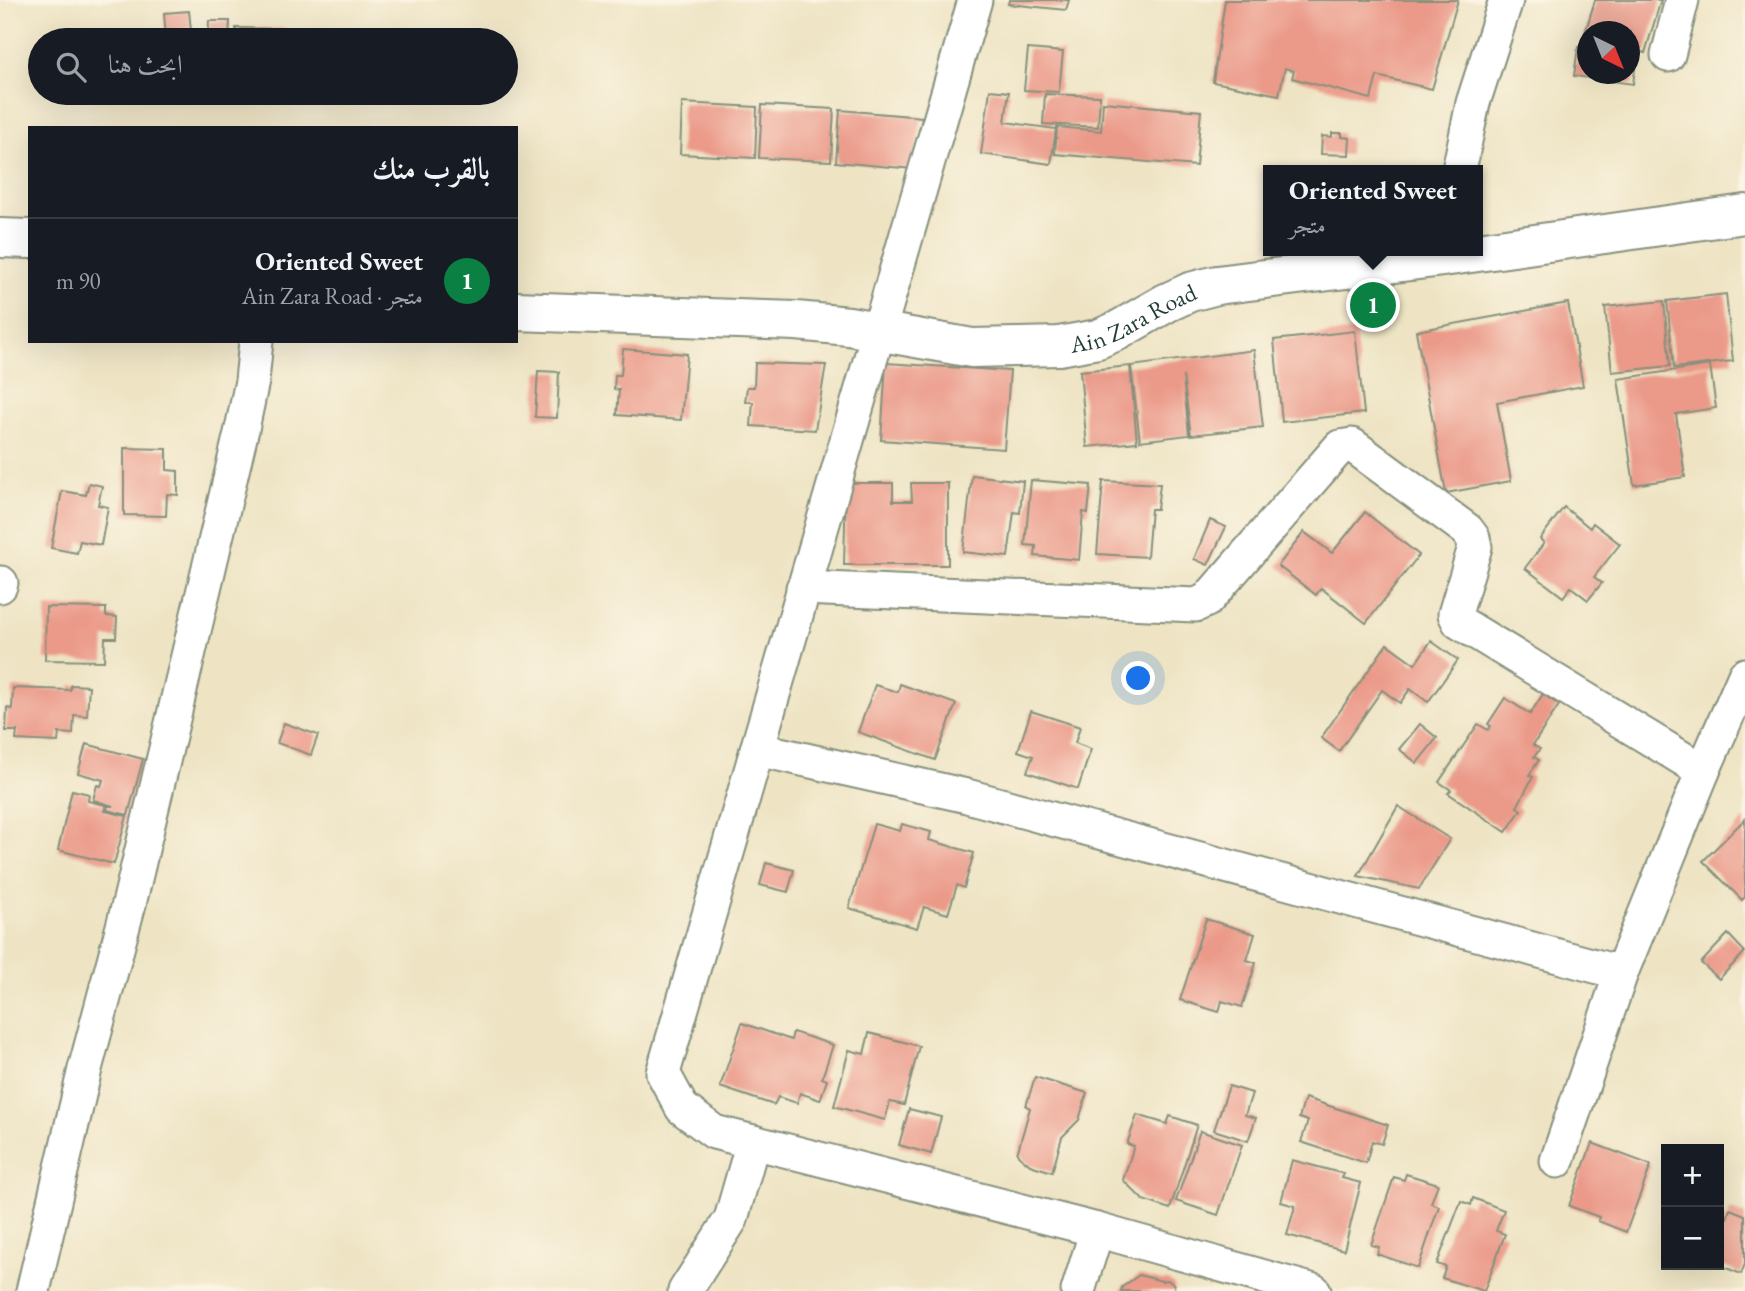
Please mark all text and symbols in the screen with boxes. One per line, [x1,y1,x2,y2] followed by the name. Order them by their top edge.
[1577,21,1640,84] north arrow
[28,28,518,105] search box
[108,47,183,81] text: ابحث هنا
[52,48,90,86] icon: search
[372,149,490,188] text: بالقرب منك
[1263,165,1483,256] popup
[1289,173,1457,207] text: Oriented Sweet
[1289,210,1326,240] text: متجر
[255,244,423,278] text: Oriented Sweet
[56,266,101,296] text: 90 m
[461,266,473,296] text: 1
[1066,276,1202,359] street label: Ain Zara Road
[1350,279,1396,331] pin: 1
[242,281,423,311] text: متجر · Ain Zara Road
[1121,661,1155,695] your location
[1661,1144,1724,1270] map controls
[1661,1144,1724,1207] button: +
[1661,1207,1724,1270] button: −

